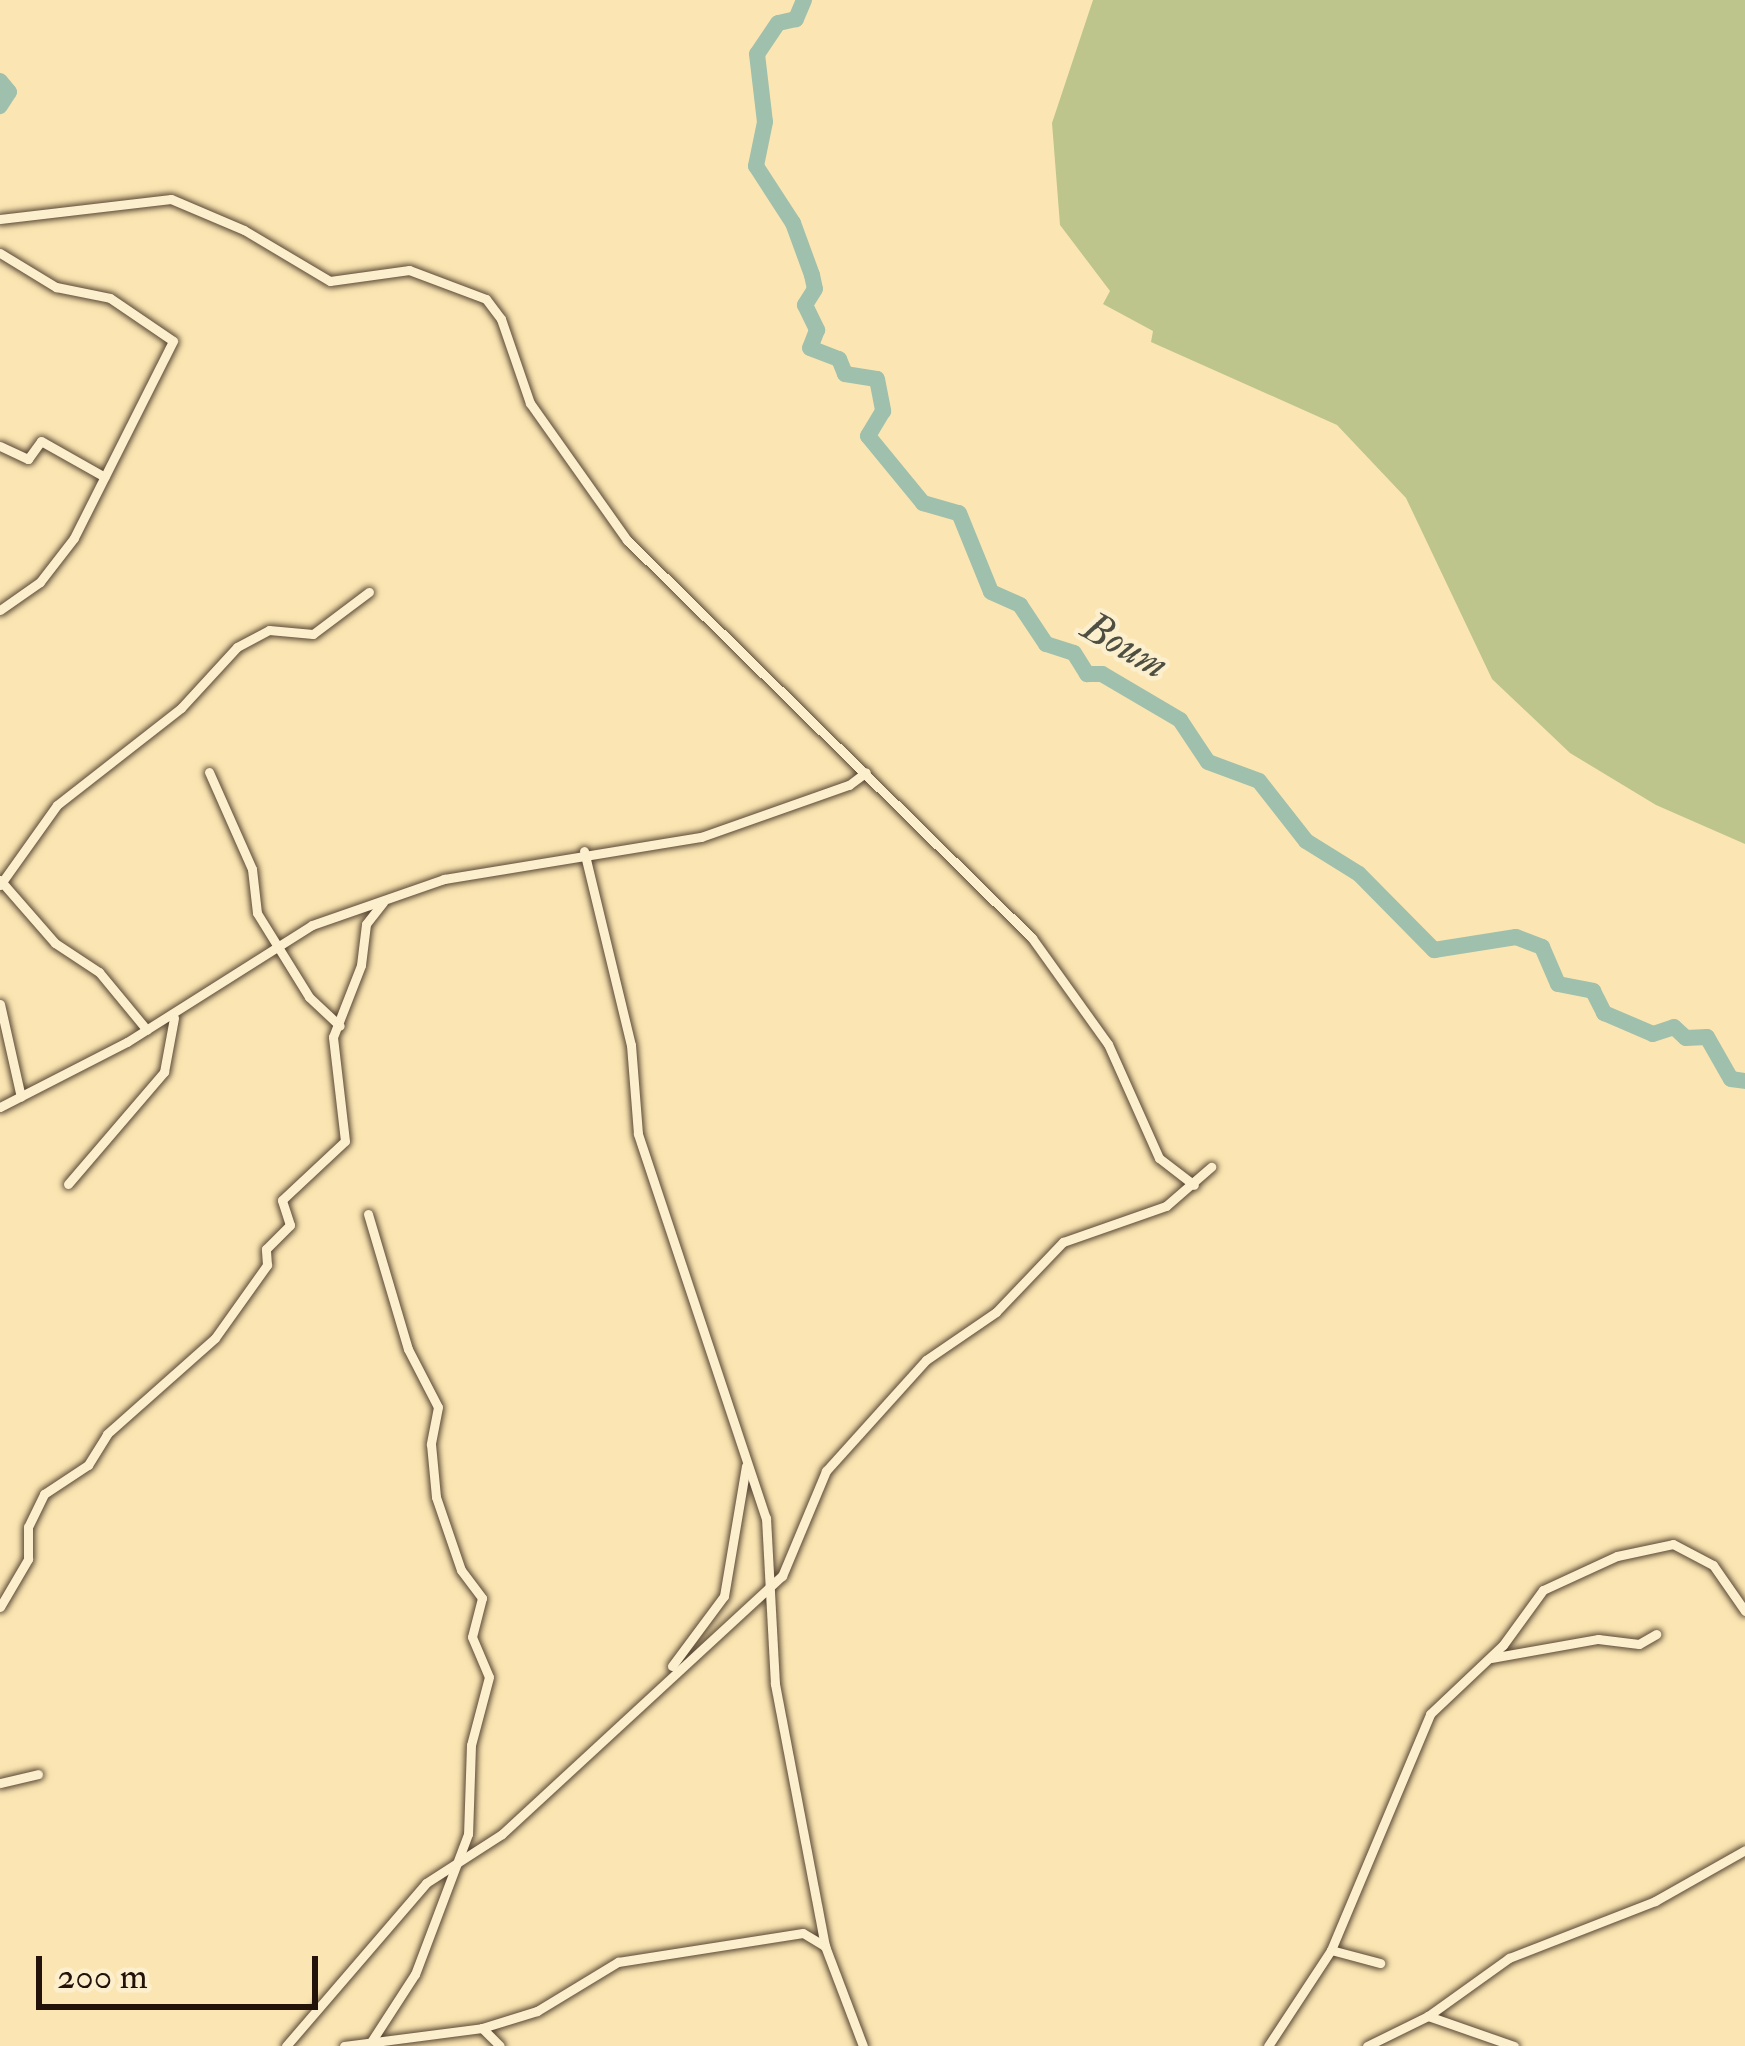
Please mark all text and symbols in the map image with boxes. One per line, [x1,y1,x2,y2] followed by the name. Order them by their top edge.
[1073,601,1177,691] water label: Boum
[42,1932,324,2006] scale bar
[57,1954,148,1999] text: 200 m

